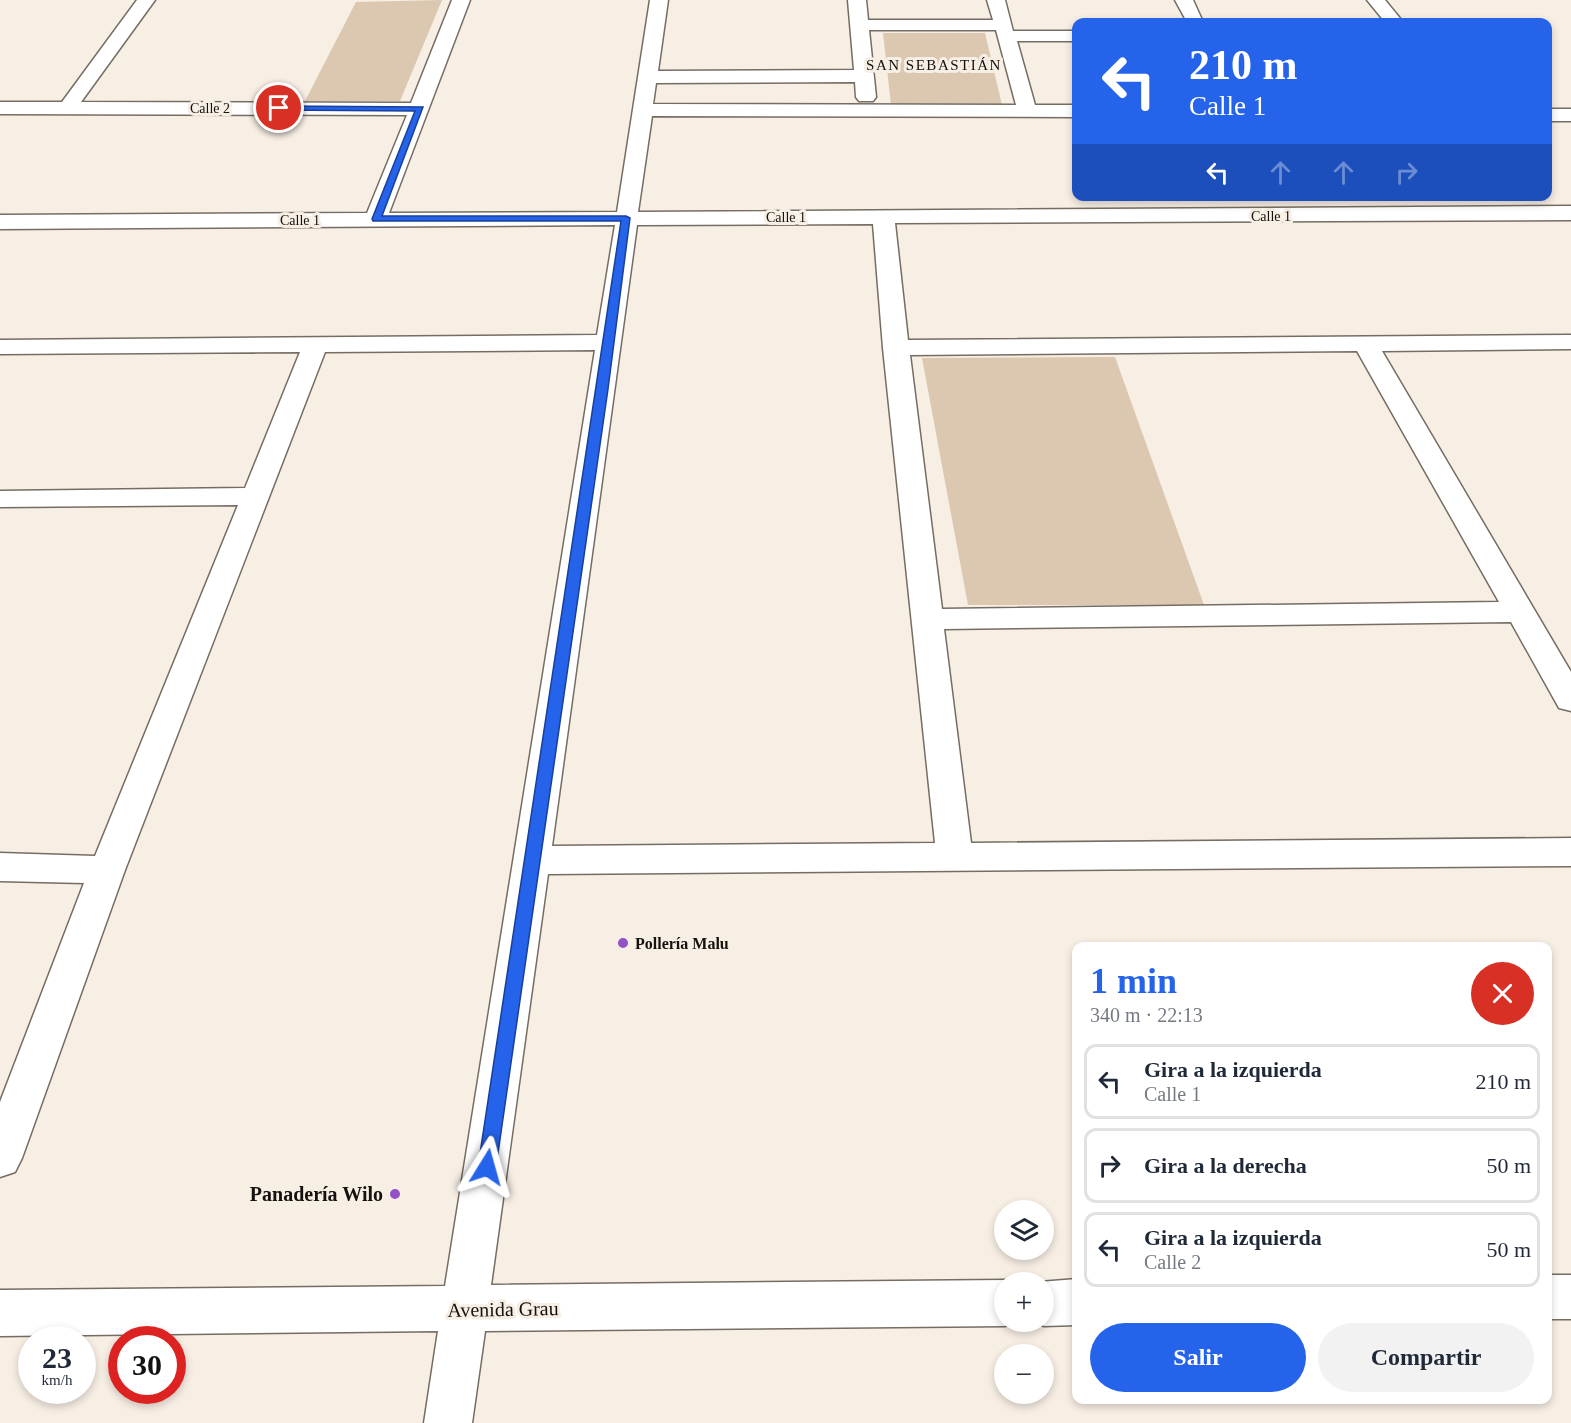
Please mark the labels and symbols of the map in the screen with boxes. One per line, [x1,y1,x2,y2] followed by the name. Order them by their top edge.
[866,57,1002,73] district label: SAN SEBASTIÁN
[253,82,304,133] pin
[190,101,230,116] street label: Calle 2
[1251,209,1291,224] street label: Calle 1
[766,210,806,225] street label: Calle 1
[280,213,320,228] street label: Calle 1
[635,935,729,952] place label: Pollería Malu
[616,936,630,950] marker: Pollería Malu
[455,1135,519,1199] position arrow
[250,1183,383,1205] place label: Panadería Wilo
[388,1187,402,1201] marker: Panadería Wilo
[447,1297,559,1321] street label: Avenida Grau
[108,1326,186,1404] speed limit sign: 30

